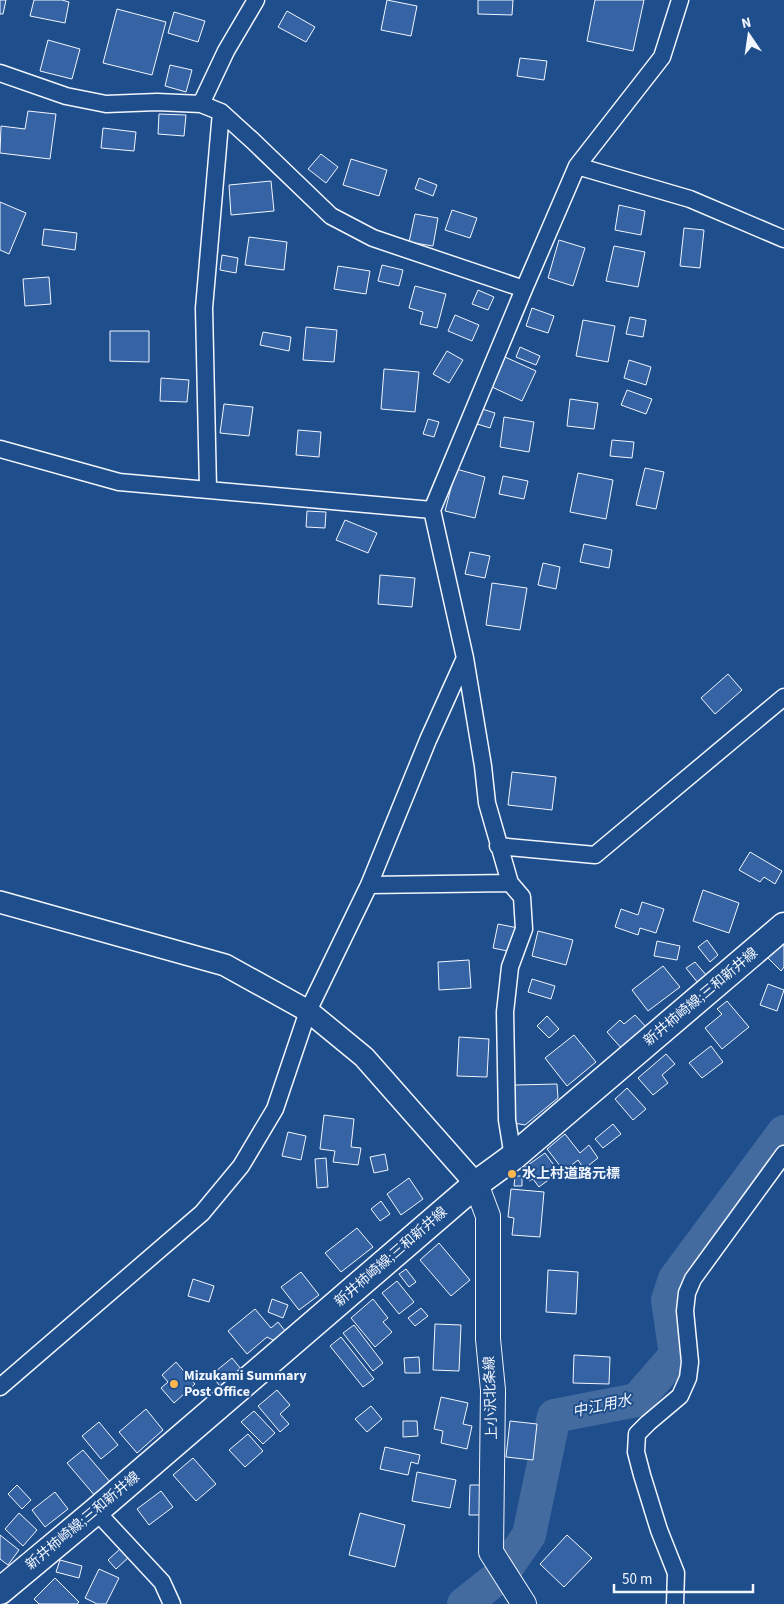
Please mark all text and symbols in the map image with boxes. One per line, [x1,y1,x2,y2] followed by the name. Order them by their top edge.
[724,10,774,60] north arrow
[740,13,753,34] text: N
[640,943,762,1051] street label: 新井柿崎線;三和新井線
[522,1164,620,1184] place label: 水上村道路元標
[506,1168,518,1180] marker: 水上村道路元標
[330,1202,452,1312] street label: 新井柿崎線;三和新井線
[480,1356,502,1440] street label: 上小沢北条線
[184,1366,307,1402] place label: Mizukami Summary Post Office
[168,1378,180,1390] marker: Mizukami Summary Post Office
[570,1389,635,1423] water label: 中江用水
[22,1467,144,1575] street label: 新井柿崎線;三和新井線
[614,1562,753,1594] scale bar
[622,1569,652,1590] text: 50 m

